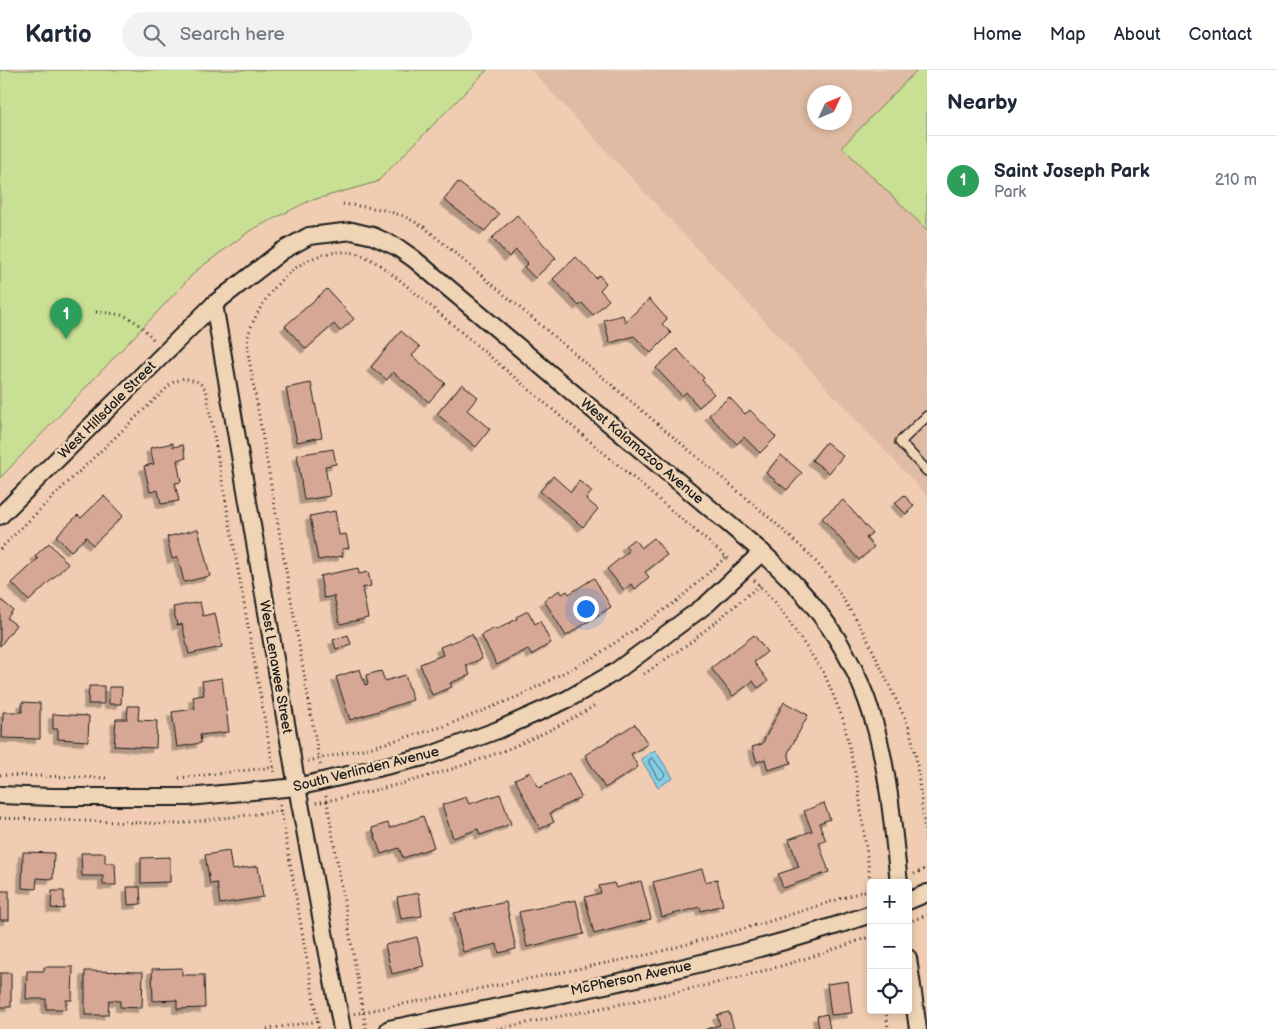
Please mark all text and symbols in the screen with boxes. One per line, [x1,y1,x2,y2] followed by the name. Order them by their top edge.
[122,12,472,57] search box
[25,20,92,49] text: Kartio
[140,21,168,49] icon: search
[180,23,285,46] text: Search here
[973,24,1022,45] text: Home
[1050,24,1086,45] text: Map
[1114,24,1161,45] text: About
[1189,24,1252,45] text: Contact
[807,85,852,130] north arrow
[947,90,1017,115] text: Nearby
[994,160,1150,183] text: Saint Joseph Park
[960,171,966,190] text: 1
[1215,171,1257,190] text: 210 m
[994,183,1026,202] text: Park
[50,298,82,339] pin: 1
[55,357,160,462] street label: West Hillsdale Street
[577,394,707,508] street label: West Kalamazoo Avenue
[573,596,599,622] your location
[256,599,296,736] street label: West Lenawee Street
[291,743,441,795] street label: South Verlinden Avenue
[867,879,912,1014] map controls
[867,879,912,924] button: +
[867,924,912,969] button: −
[569,957,693,999] street label: McPherson Avenue
[867,969,912,1014] button: locate

